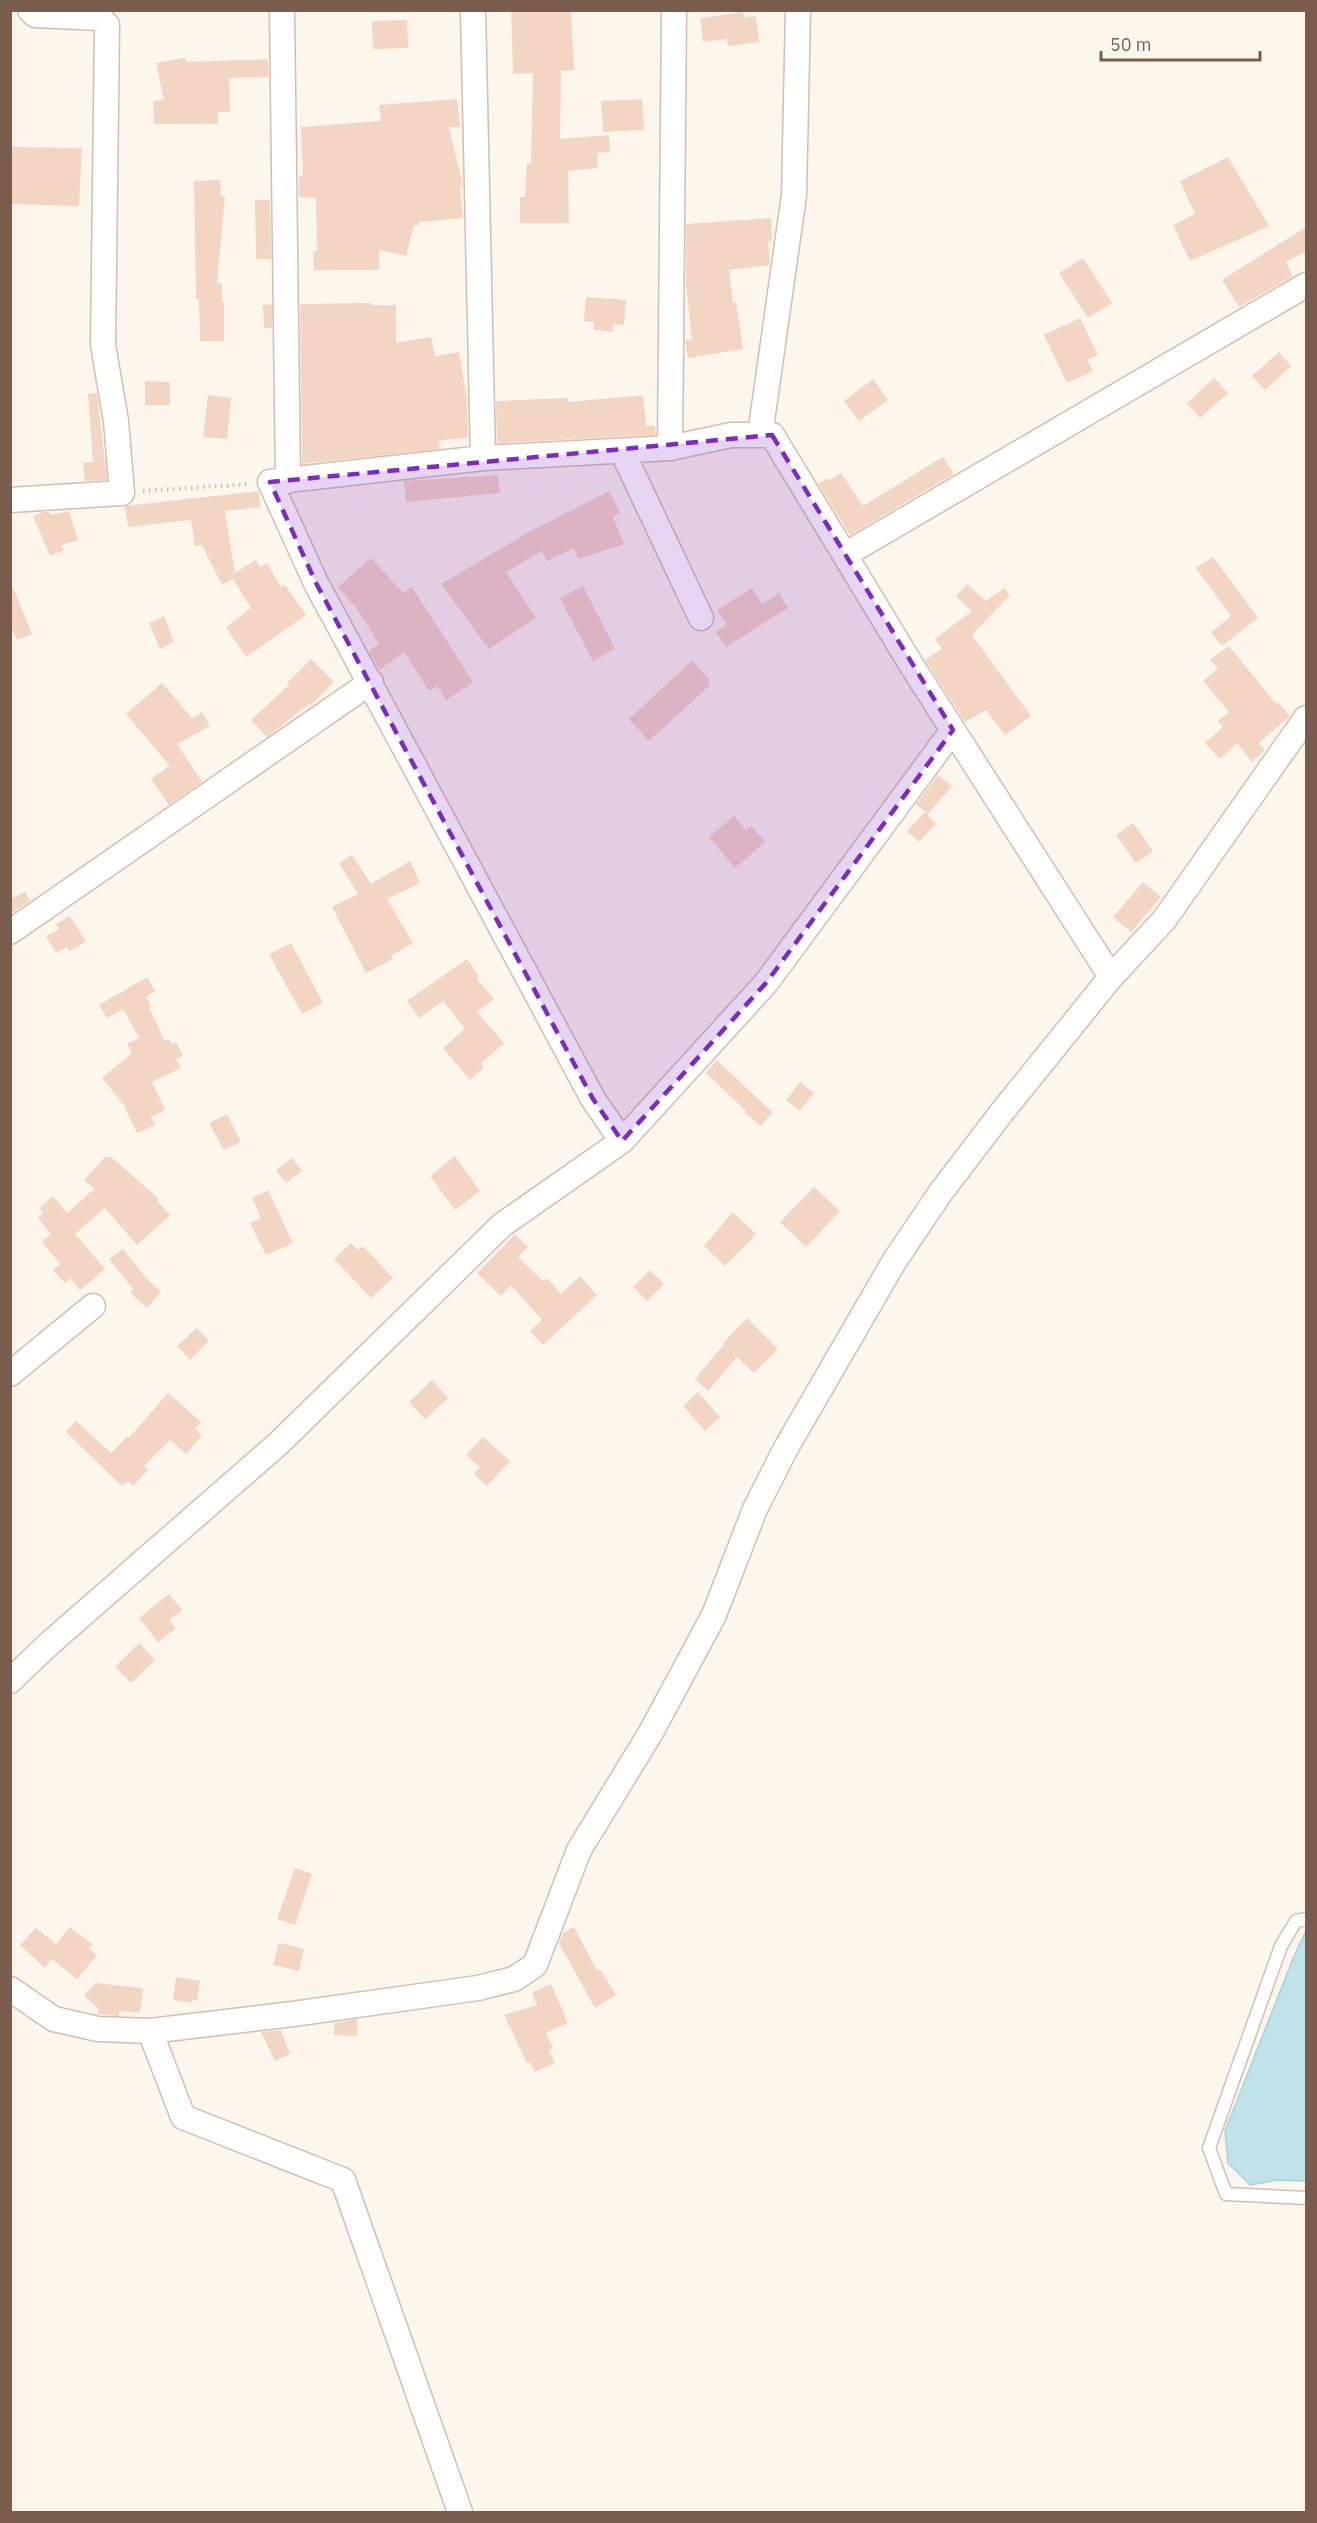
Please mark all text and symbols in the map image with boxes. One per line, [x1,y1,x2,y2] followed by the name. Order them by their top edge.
[1101,24,1260,62] scale bar
[1110,33,1152,56] text: 50 m

